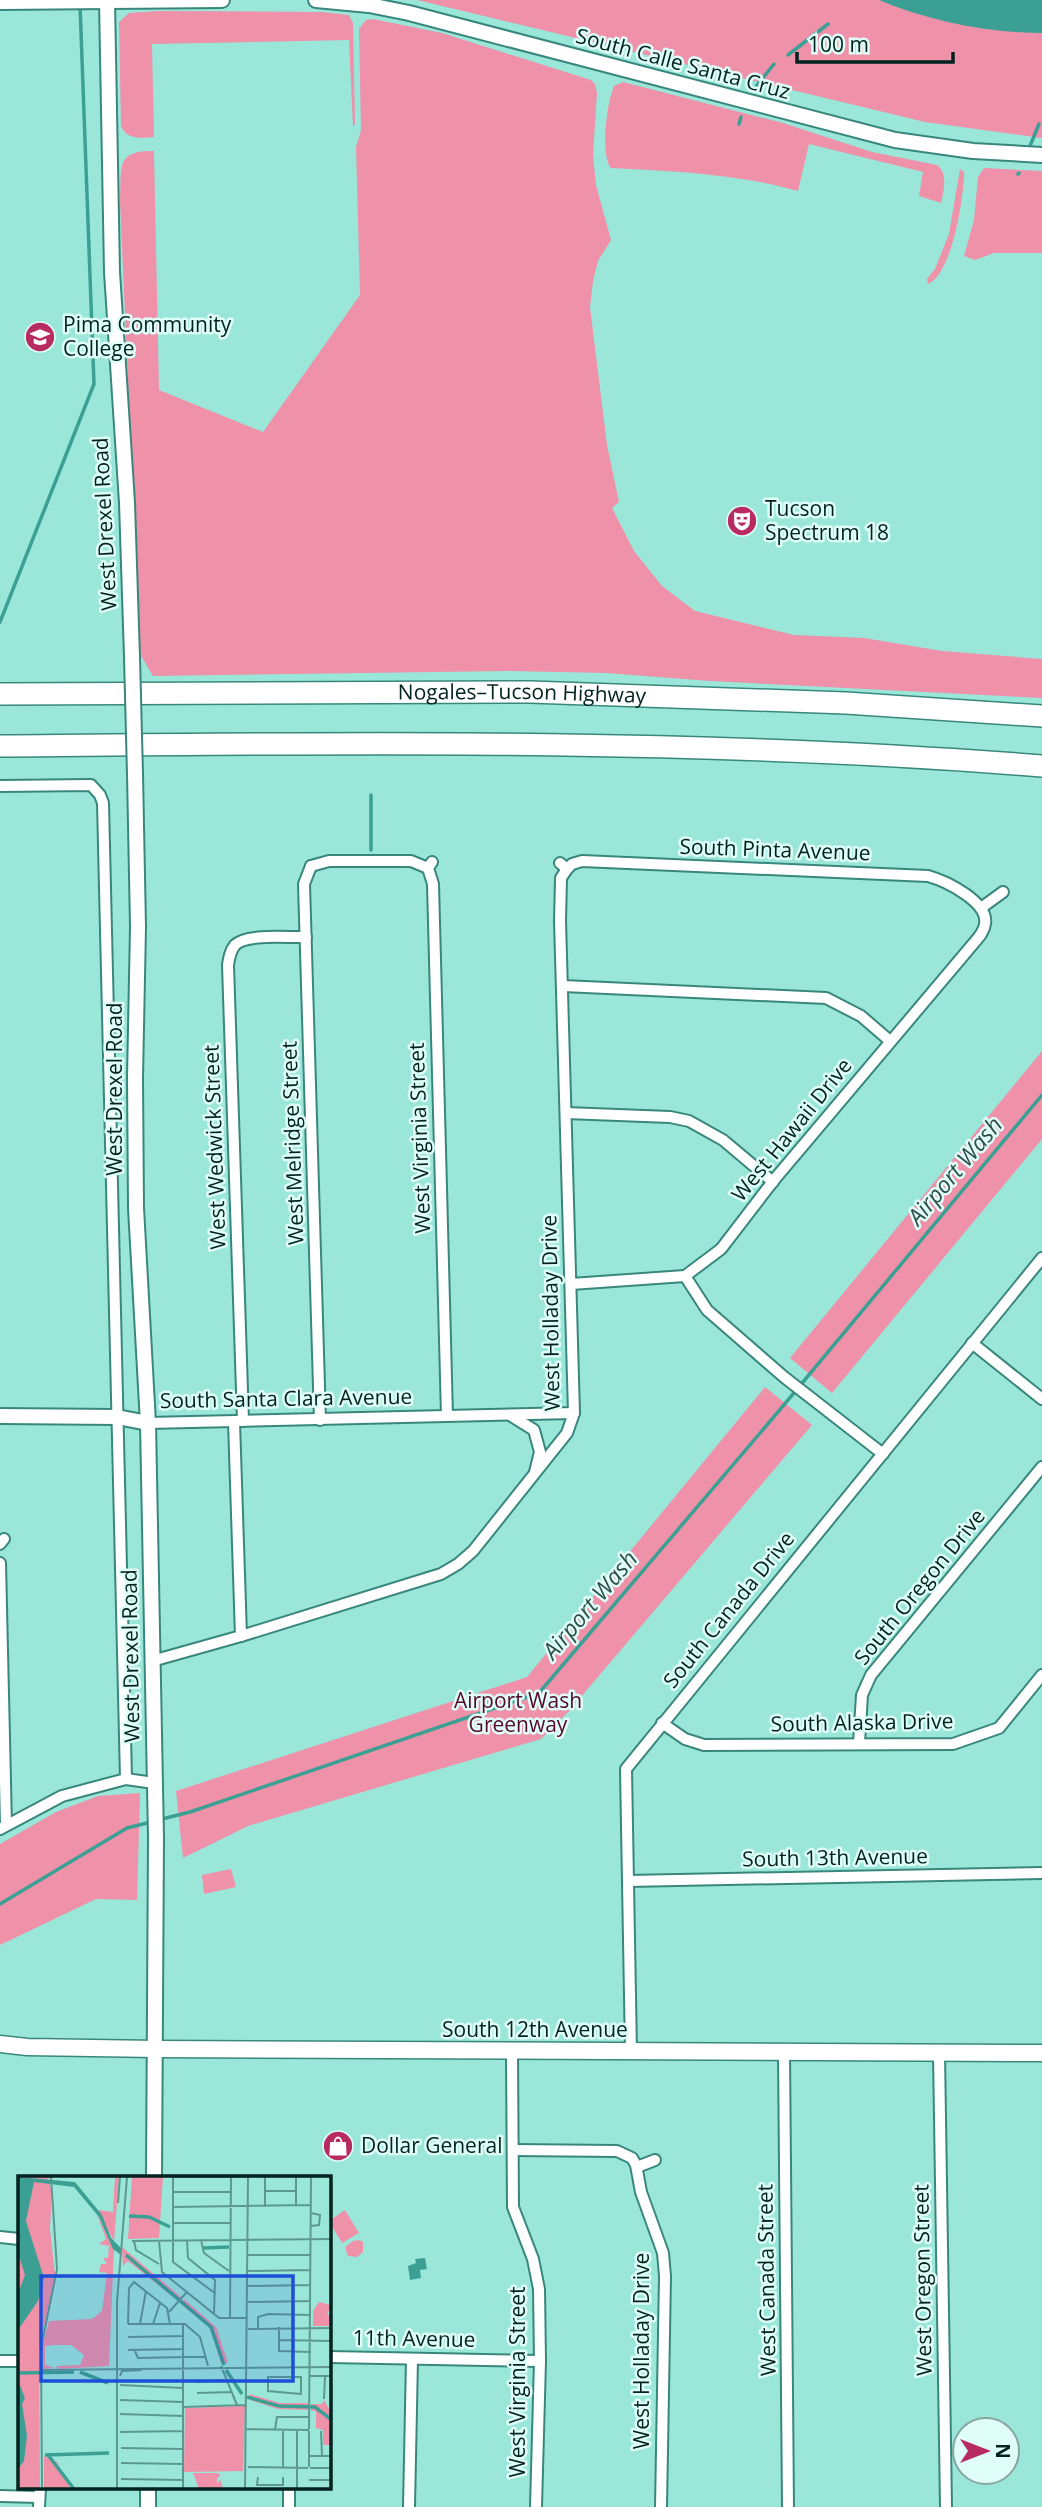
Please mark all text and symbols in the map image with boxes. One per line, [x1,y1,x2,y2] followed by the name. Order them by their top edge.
[573,21,794,105] street label: South Calle Santa Cruz
[797,21,953,65] scale bar
[808,30,869,58] text: 100 m
[63,310,232,362] place label: Pima Community College
[23,320,57,354] school or university icon: Pima Community College
[85,437,123,611] street label: West Drexel Road
[765,494,889,546] place label: Tucson Spectrum 18
[725,504,759,538] theatre icon: Tucson Spectrum 18
[398,677,647,709] street label: Nogales–Tucson Highway
[679,832,871,866] street label: South Pinta Avenue
[100,1002,128,1176] street label: West Drexel Road
[274,1041,310,1246] street label: West Melridge Street
[402,1042,436,1234] street label: West Virginia Street
[196,1044,232,1250] street label: West Wedwick Street
[725,1052,858,1207] street label: West Hawaii Drive
[898,1109,1009,1233] water label: Airport Wash
[534,1215,566,1411] street label: West Holladay Drive
[159,1382,412,1414] street label: South Santa Clara Avenue
[848,1502,991,1670] street label: South Oregon Drive
[656,1525,800,1693] street label: South Canada Drive
[533,1543,644,1667] water label: Airport Wash
[114,1569,146,1743] street label: West Drexel Road
[454,1686,582,1738] park label: Airport Wash Greenway
[770,1706,954,1738] street label: South Alaska Drive
[742,1841,928,1873] street label: South 13th Avenue
[442,2015,628,2043] street label: South 12th Avenue
[321,2129,355,2163] shop icon: Dollar General
[361,2131,502,2159] place label: Dollar General
[18,2176,331,2490] inset map
[750,2184,782,2376] street label: West Canada Street
[906,2184,938,2376] street label: West Oregon Street
[627,2253,655,2449] street label: West Holladay Drive
[503,2286,531,2478] street label: West Virginia Street
[352,2323,476,2353] street label: 11th Avenue
[951,2416,1021,2486] north arrow
[990,2443,1016,2459] text: N

